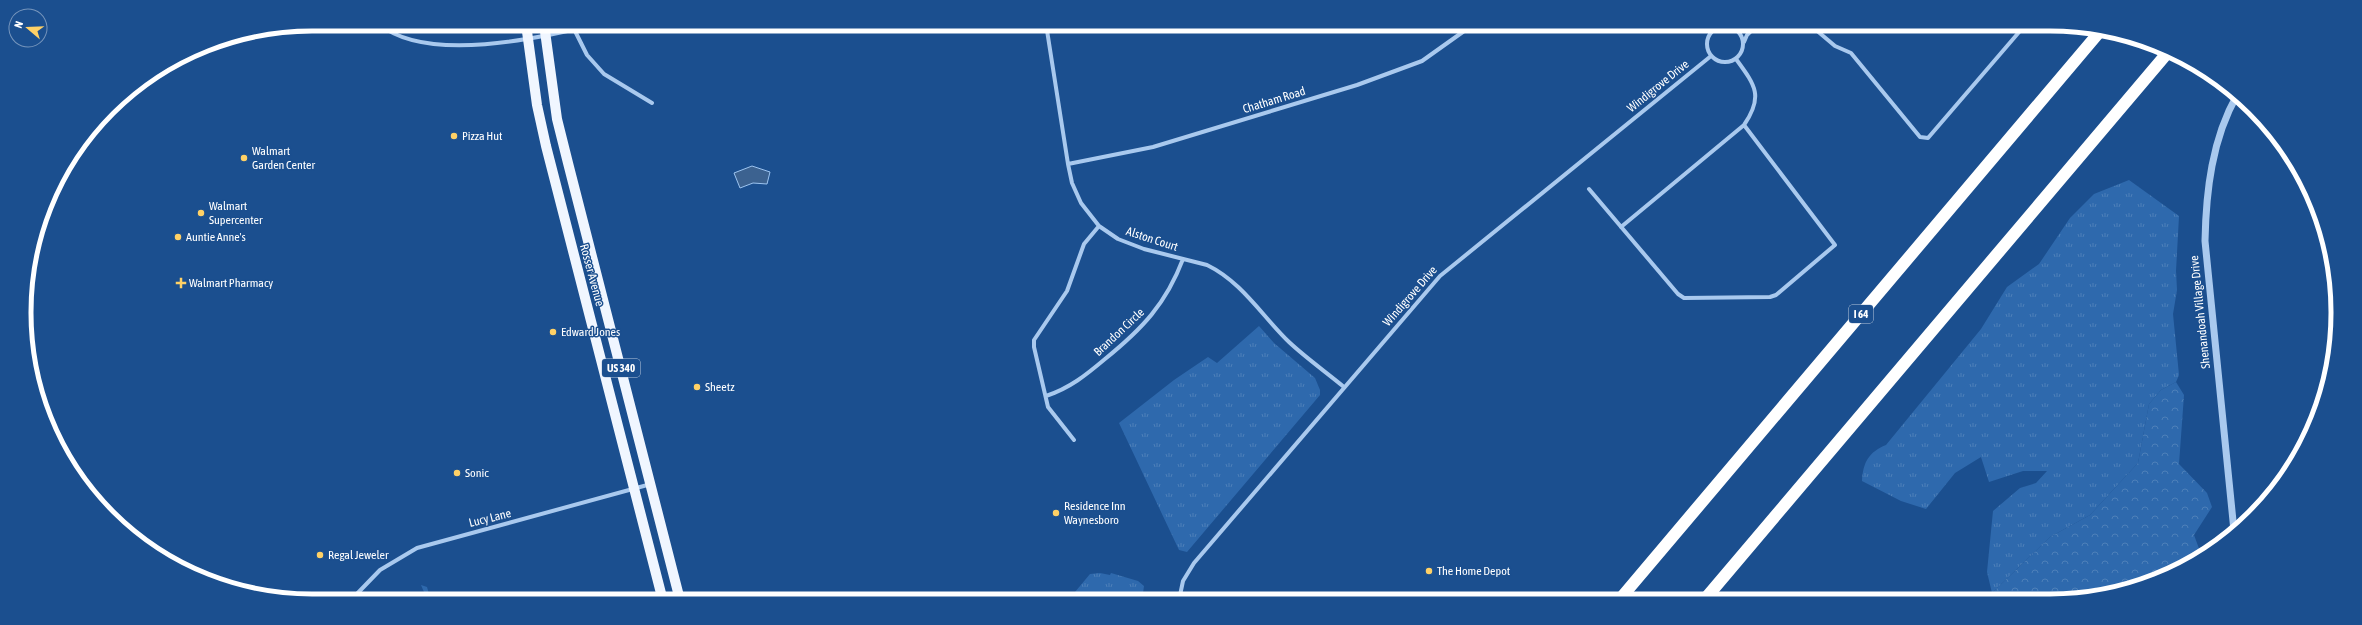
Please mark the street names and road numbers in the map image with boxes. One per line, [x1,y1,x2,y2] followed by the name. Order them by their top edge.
[1624,57,1692,115] street label: Windigrove Drive
[1241,84,1307,116] street label: Chatham Road
[1124,224,1180,254] street label: Alston Court
[577,242,607,308] street label: Rosser Avenue
[2187,255,2213,369] street label: Shenandoah Village Drive
[1380,263,1440,329] street label: Windigrove Drive
[1091,305,1147,359] street label: Brandon Circle
[1849,305,1873,323] road number: I 64
[602,359,640,377] road number: US 340
[467,506,513,530] street label: Lucy Lane

